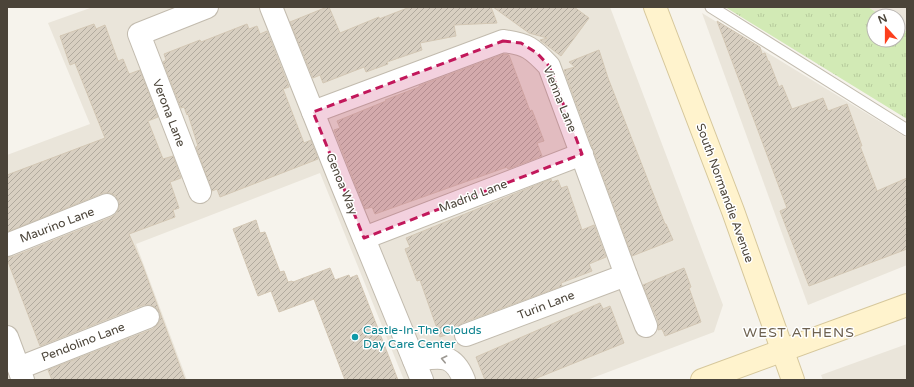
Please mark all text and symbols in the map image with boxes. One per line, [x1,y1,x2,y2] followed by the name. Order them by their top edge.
[866,8,906,48] north arrow
[876,11,889,27] text: N
[540,64,580,134] street label: Vienna Lane
[150,77,188,149] street label: Verona Lane
[693,122,757,265] street label: South Normandie Avenue
[323,151,361,217] street label: Genoa Way
[437,177,509,215] street label: Madrid Lane
[18,204,96,246] street label: Maurino Lane
[516,288,577,322] street label: Turin Lane
[39,320,127,364] street label: Pendolino Lane
[363,323,482,351] place label: Castle-In-The Clouds Day Care Center
[743,324,855,341] district label: WEST ATHENS
[350,332,360,342] marker: Castle-In-The Clouds Day Care Center
[441,356,448,364] one-way arrow

